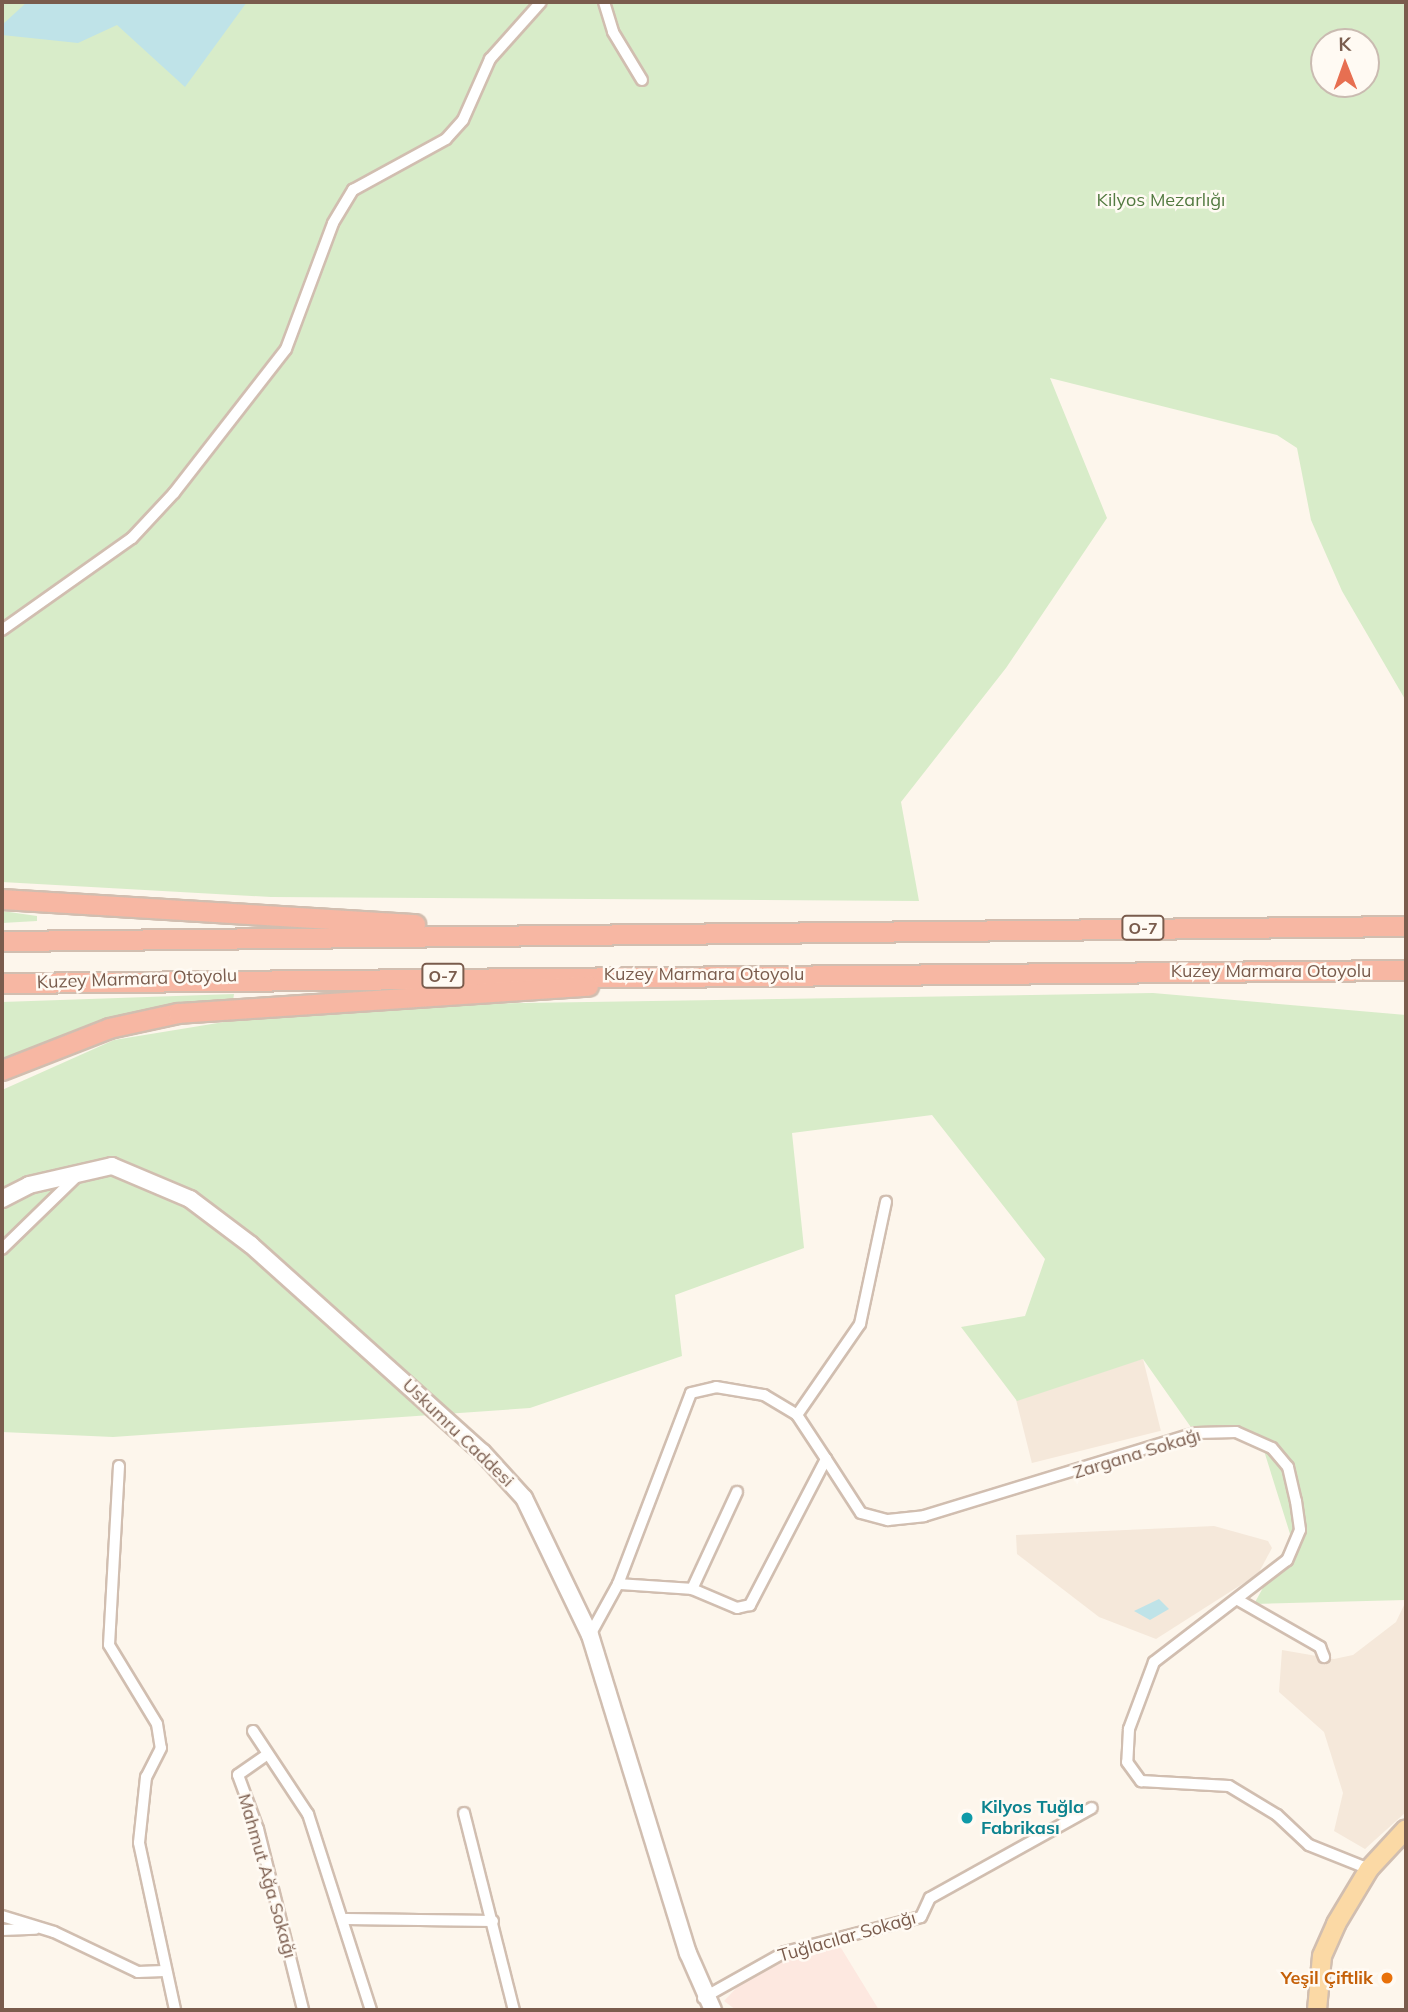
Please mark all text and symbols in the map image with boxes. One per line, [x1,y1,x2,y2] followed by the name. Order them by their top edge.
[1310,28,1380,98] north arrow
[1338,32,1351,56] text: K
[1097,189,1225,211] park label: Kilyos Mezarlığı
[1120,916,1166,940] road number: O-7
[1171,960,1371,982] street label: Kuzey Marmara Otoyolu
[604,963,804,985] street label: Kuzey Marmara Otoyolu
[420,964,466,988] road number: O-7
[36,965,238,993] street label: Kuzey Marmara Otoyolu
[398,1374,518,1492] street label: Uskumru Caddesi
[1071,1424,1203,1484] street label: Zargana Sokağı
[233,1791,301,1961] street label: Mahmut Ağa Sokağı
[981,1797,1084,1840] place label: Kilyos Tuğla Fabrikası
[959,1810,975,1826] marker: Kilyos Tuğla Fabrikası
[776,1907,918,1967] street label: Tuğlacılar Sokağı
[1281,1967,1373,1989] place label: Yeşil Çiftlik
[1379,1970,1395,1986] marker: Yeşil Çiftlik

